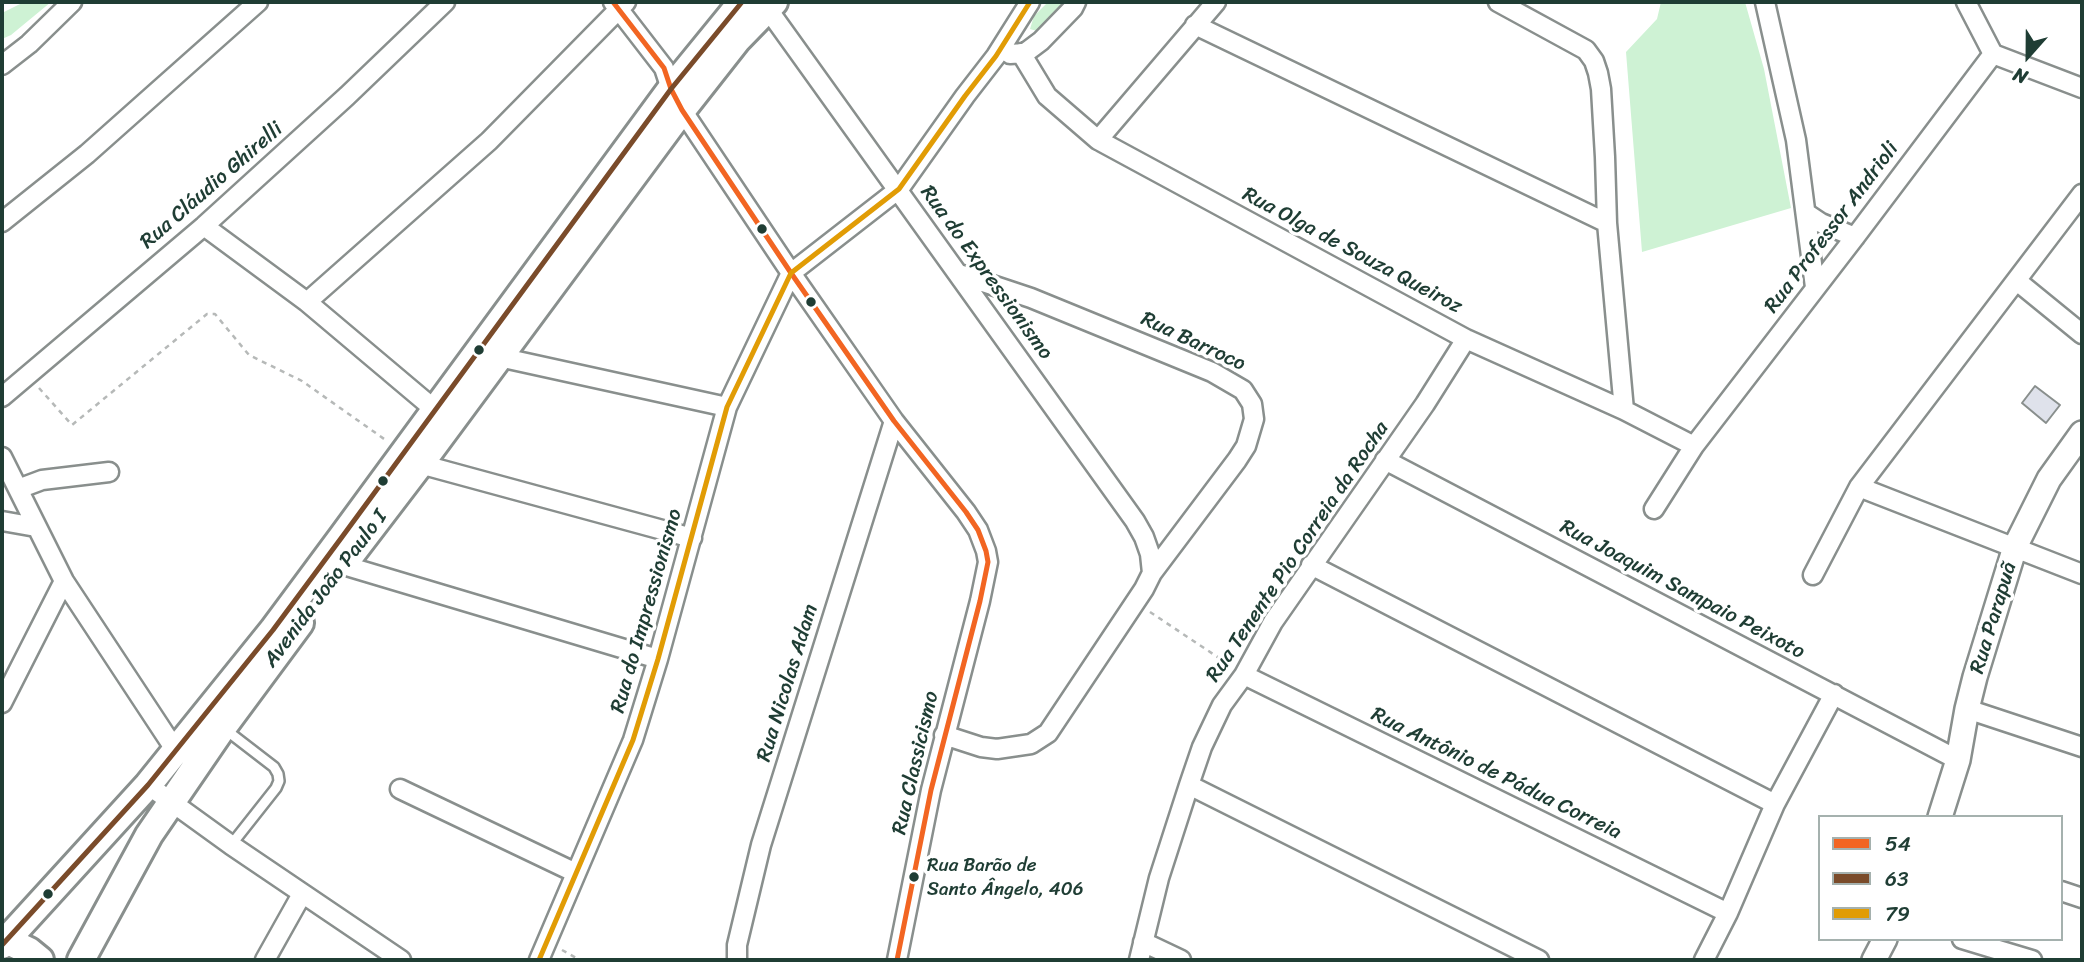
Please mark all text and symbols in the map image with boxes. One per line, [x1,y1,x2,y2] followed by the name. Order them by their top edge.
[1993,21,2063,91] north arrow
[2008,58,2032,94] text: N
[136,117,288,255] street label: Rua Cláudio Ghirelli
[1759,137,1905,319] street label: Rua Professor Andrioli
[914,181,1058,365] street label: Rua do Expressionismo
[1238,182,1466,320] street label: Rua Olga de Souza Queiroz
[755,222,769,236] unlabelled marker
[804,295,818,309] unlabelled marker
[1137,307,1249,377] street label: Rua Barroco
[472,343,486,357] unlabelled marker
[1201,417,1395,687] street label: Rua Tenente Pio Correia da Rocha
[376,474,390,488] unlabelled marker
[259,505,393,673] street label: Avenida João Paulo I
[606,506,688,716] street label: Rua do Impressionismo
[1555,515,1809,665] street label: Rua Joaquim Sampaio Peixoto
[1965,559,2023,677] street label: Rua Parapuã
[752,601,824,765] street label: Rua Nicolas Adam
[887,689,945,837] street label: Rua Classicismo
[1367,702,1625,846] street label: Rua Antônio de Pádua Correia
[1818,815,2063,941] legend
[1885,825,1911,863] text: 54
[927,855,1083,899] place label: Rua Barão de Santo Ângelo, 406
[1885,860,1908,898] text: 63
[907,870,921,884] marker: Rua Barão de Santo Ângelo, 406
[41,887,55,901] unlabelled marker
[1885,895,1910,933] text: 79

